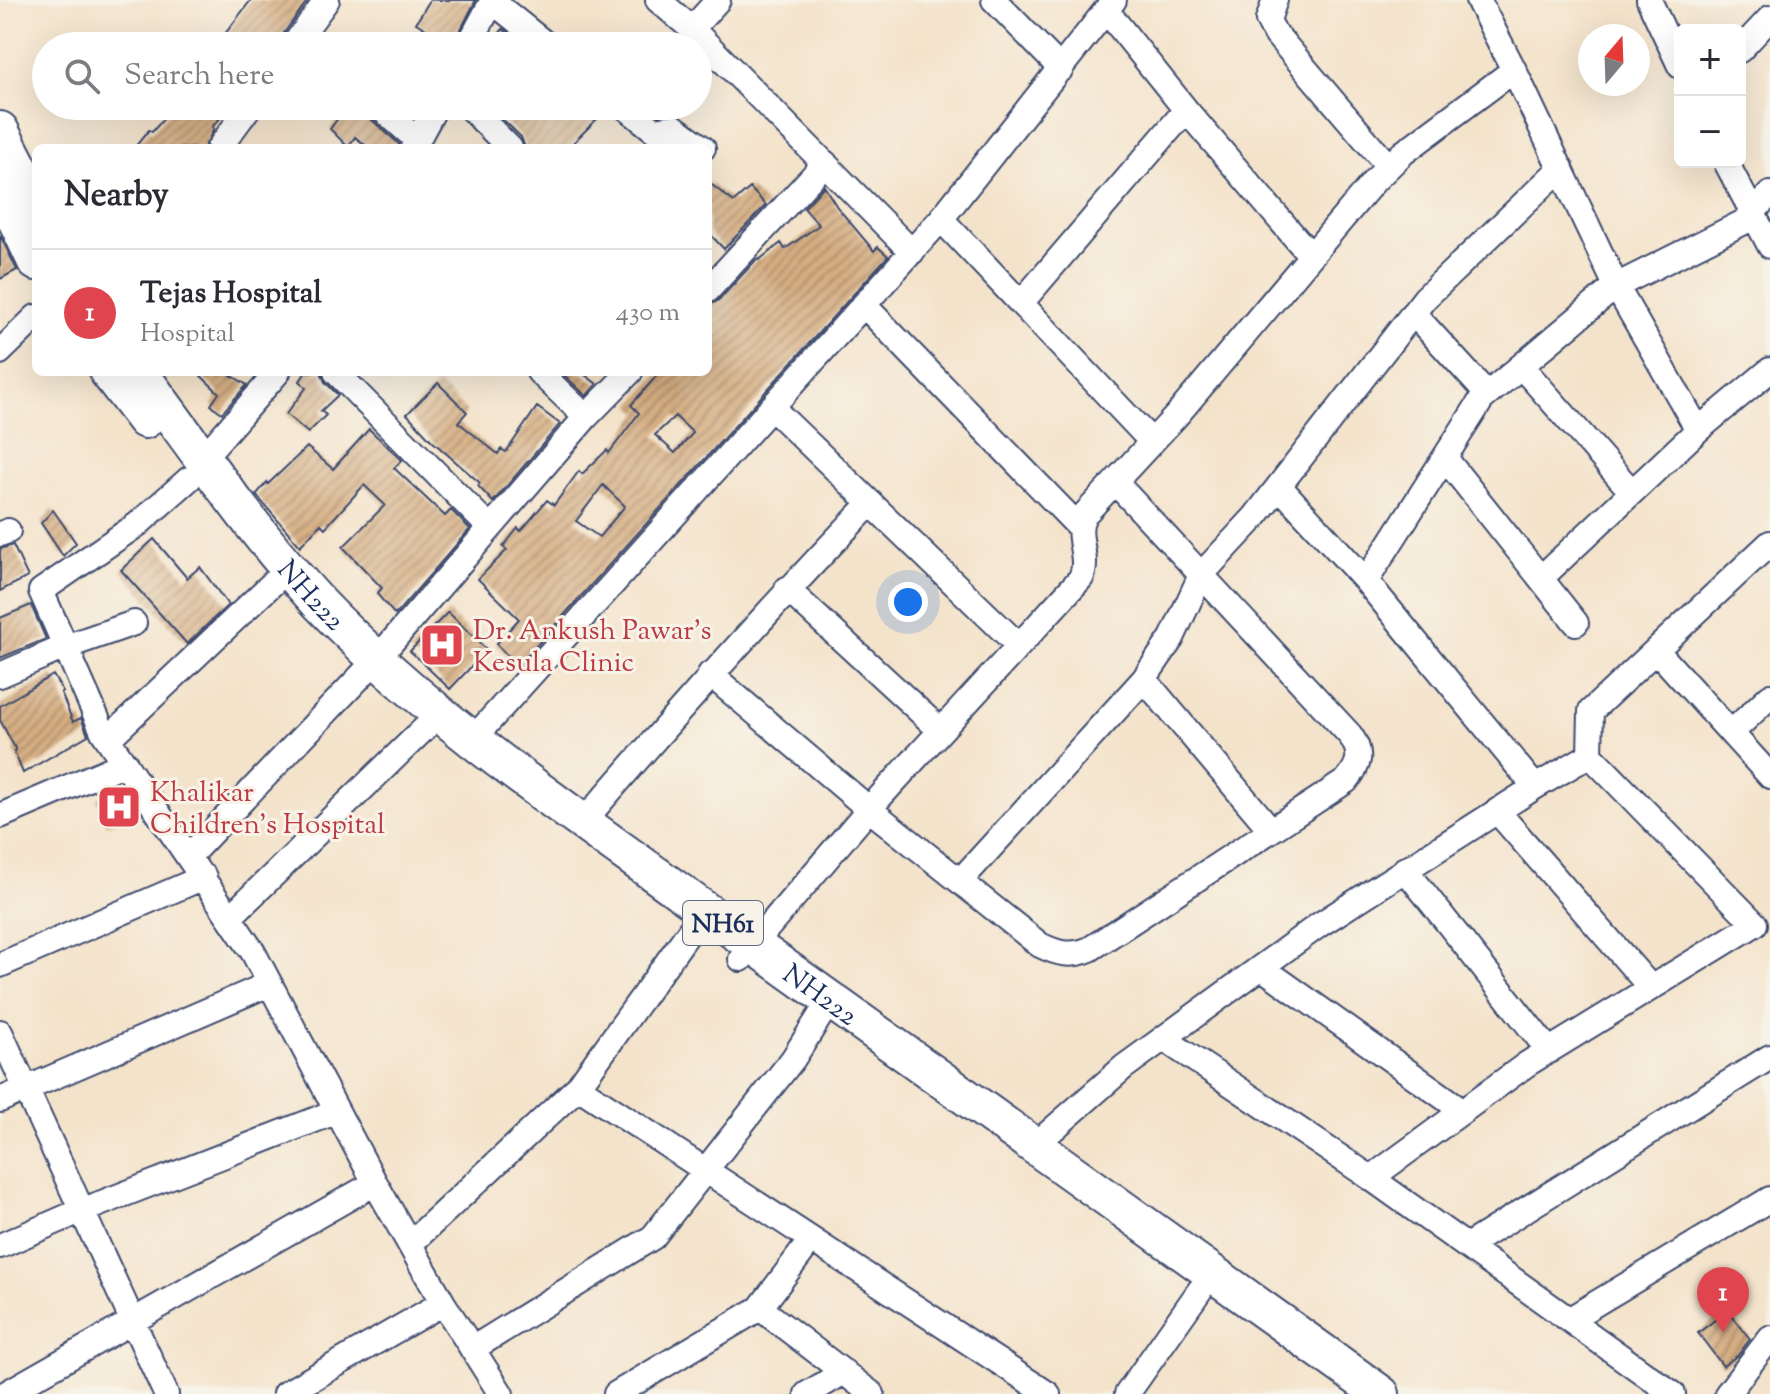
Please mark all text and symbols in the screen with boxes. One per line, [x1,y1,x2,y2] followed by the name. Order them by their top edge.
[1578,24,1650,96] north arrow
[1674,24,1746,168] map controls
[1674,24,1746,96] button: +
[32,32,712,120] search box
[60,54,104,98] icon: search
[124,55,274,98] text: Search here
[1674,96,1746,168] button: −
[64,172,169,221] text: Nearby
[140,273,322,316] text: Tejas Hospital
[86,295,94,332] text: 1
[616,295,680,332] text: 430 m
[140,316,235,353] text: Hospital
[266,552,353,641] street label: NH222
[888,582,928,622] your location
[473,612,711,684] place label: Dr. Ankush Pawar's Kesula Clinic
[418,621,466,669] hospital icon: Dr. Ankush Pawar's Kesula Clinic
[150,774,385,846] place label: Khalikar Children's Hospital
[95,783,143,831] hospital icon: Khalikar Children's Hospital
[683,901,763,945] road number: NH61
[773,956,865,1037] street label: NH222
[1697,1267,1749,1333] pin: 1

